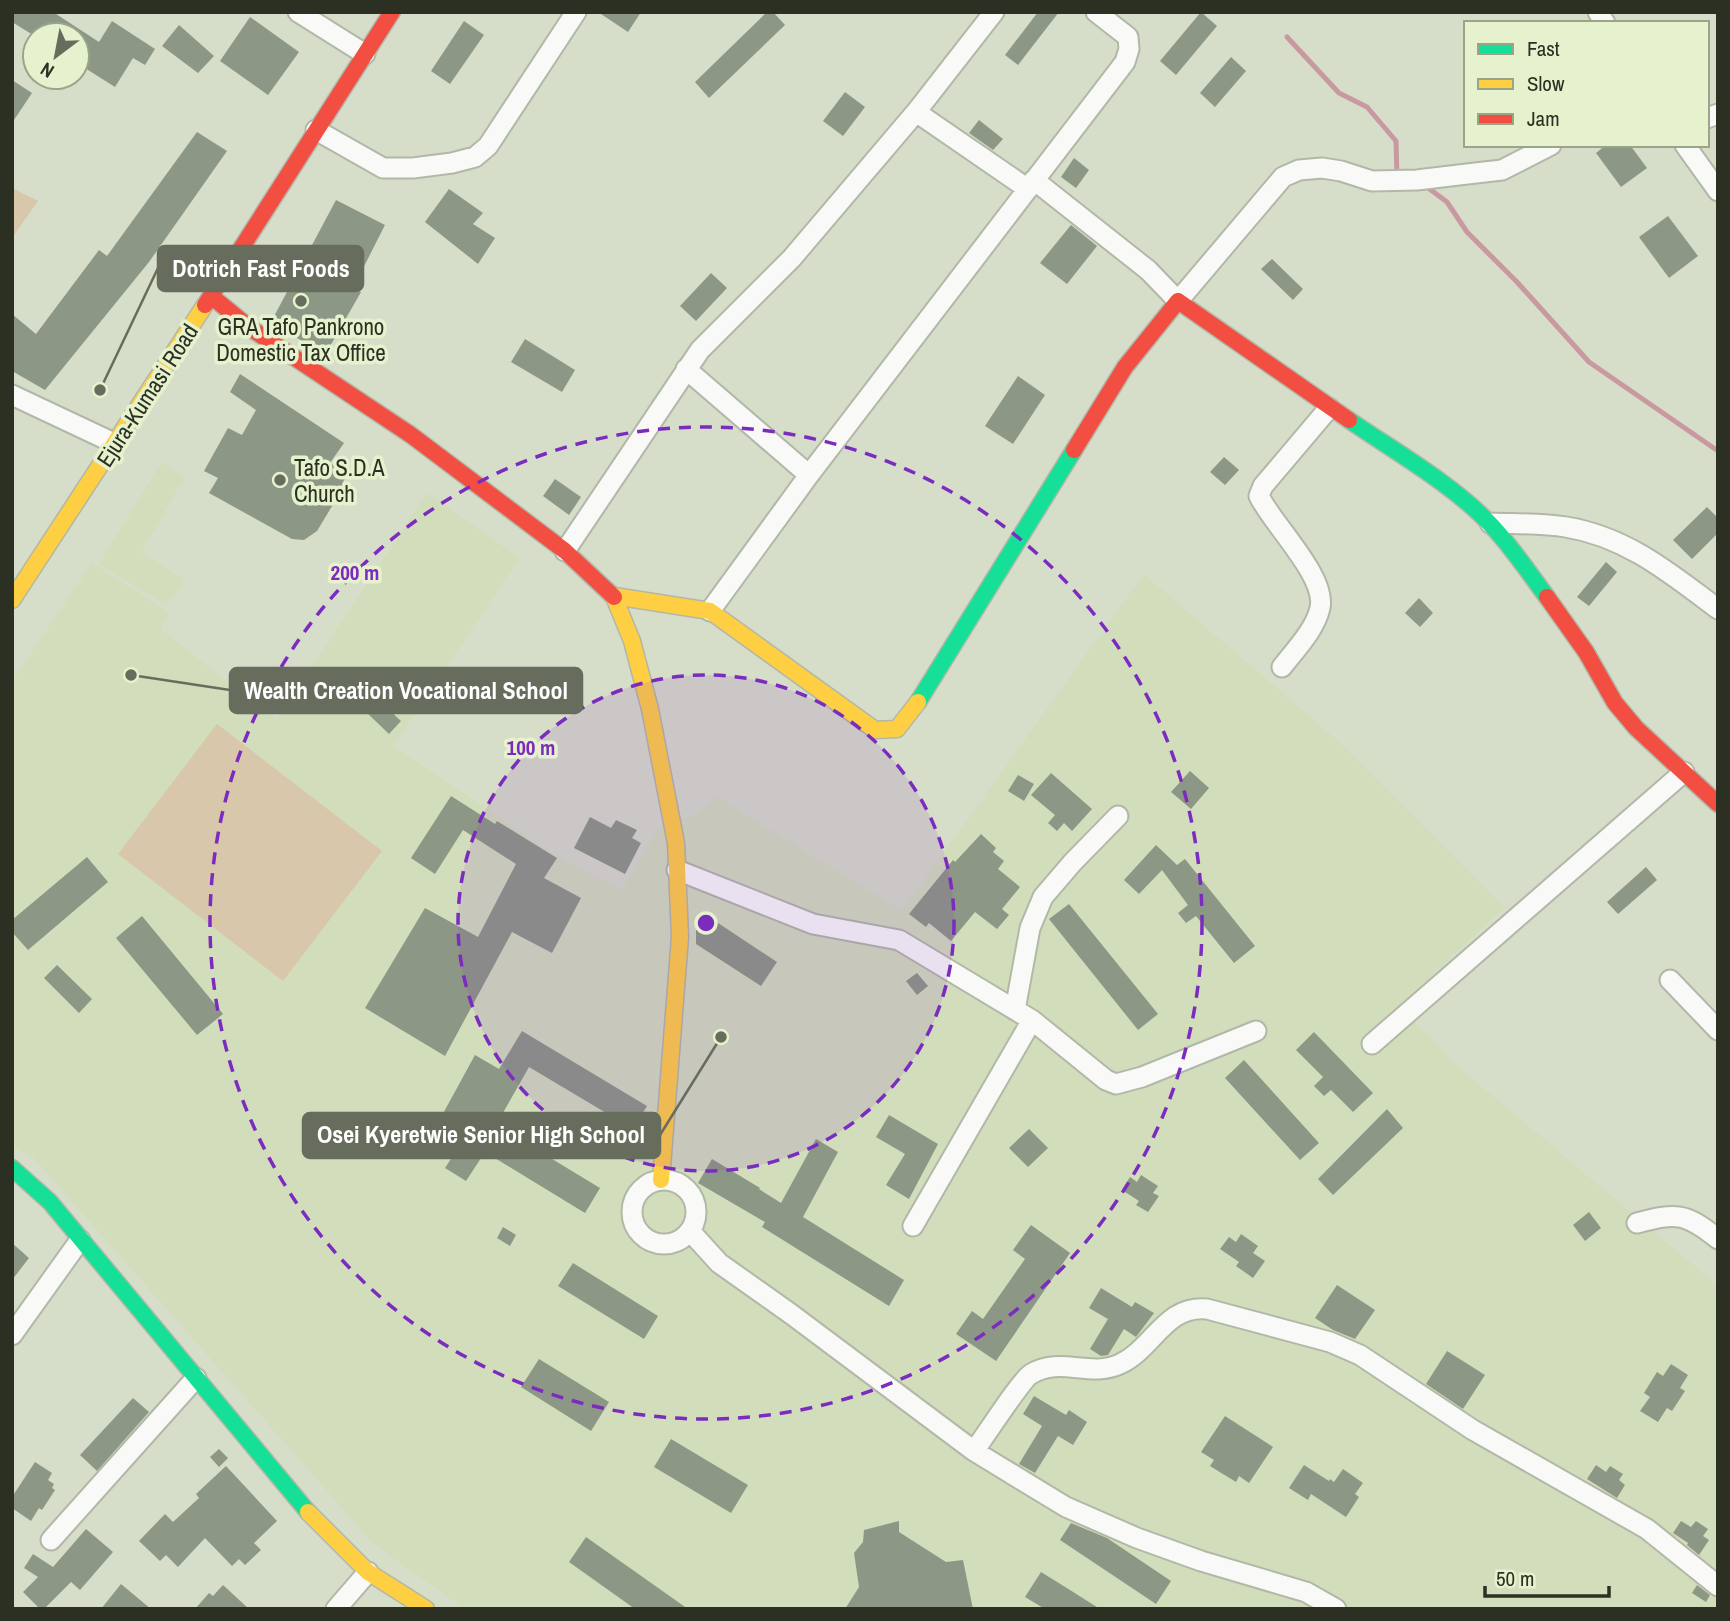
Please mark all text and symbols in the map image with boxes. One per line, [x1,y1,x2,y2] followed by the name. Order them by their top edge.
[21,21,91,91] north arrow
[1464,21,1709,147] legend
[1527,34,1560,63] text: Fast
[35,56,59,84] text: N
[1527,69,1565,98] text: Slow
[1527,104,1560,133] text: Jam
[158,246,363,291] callout: Dotrich Fast Foods
[172,252,350,284] text: Dotrich Fast Foods
[293,293,309,309] marker: GRA Tafo Pankrono Domestic Tax Office
[216,311,386,368] place label: GRA Tafo Pankrono Domestic Tax Office
[89,318,205,472] street label: Ejura-Kumasi Road
[294,452,385,509] place label: Tafo S.D.A Church
[272,472,288,488] marker: Tafo S.D.A Church
[331,558,379,587] text: 200 m
[230,668,582,713] callout: Wealth Creation Vocational School
[244,674,568,706] text: Wealth Creation Vocational School
[507,733,555,762] text: 100 m
[694,911,718,935] centre of rings
[303,1113,660,1158] callout: Osei Kyeretwie Senior High School
[317,1118,645,1150] text: Osei Kyeretwie Senior High School
[1485,1554,1609,1598] scale bar
[1496,1564,1534,1593] text: 50 m

